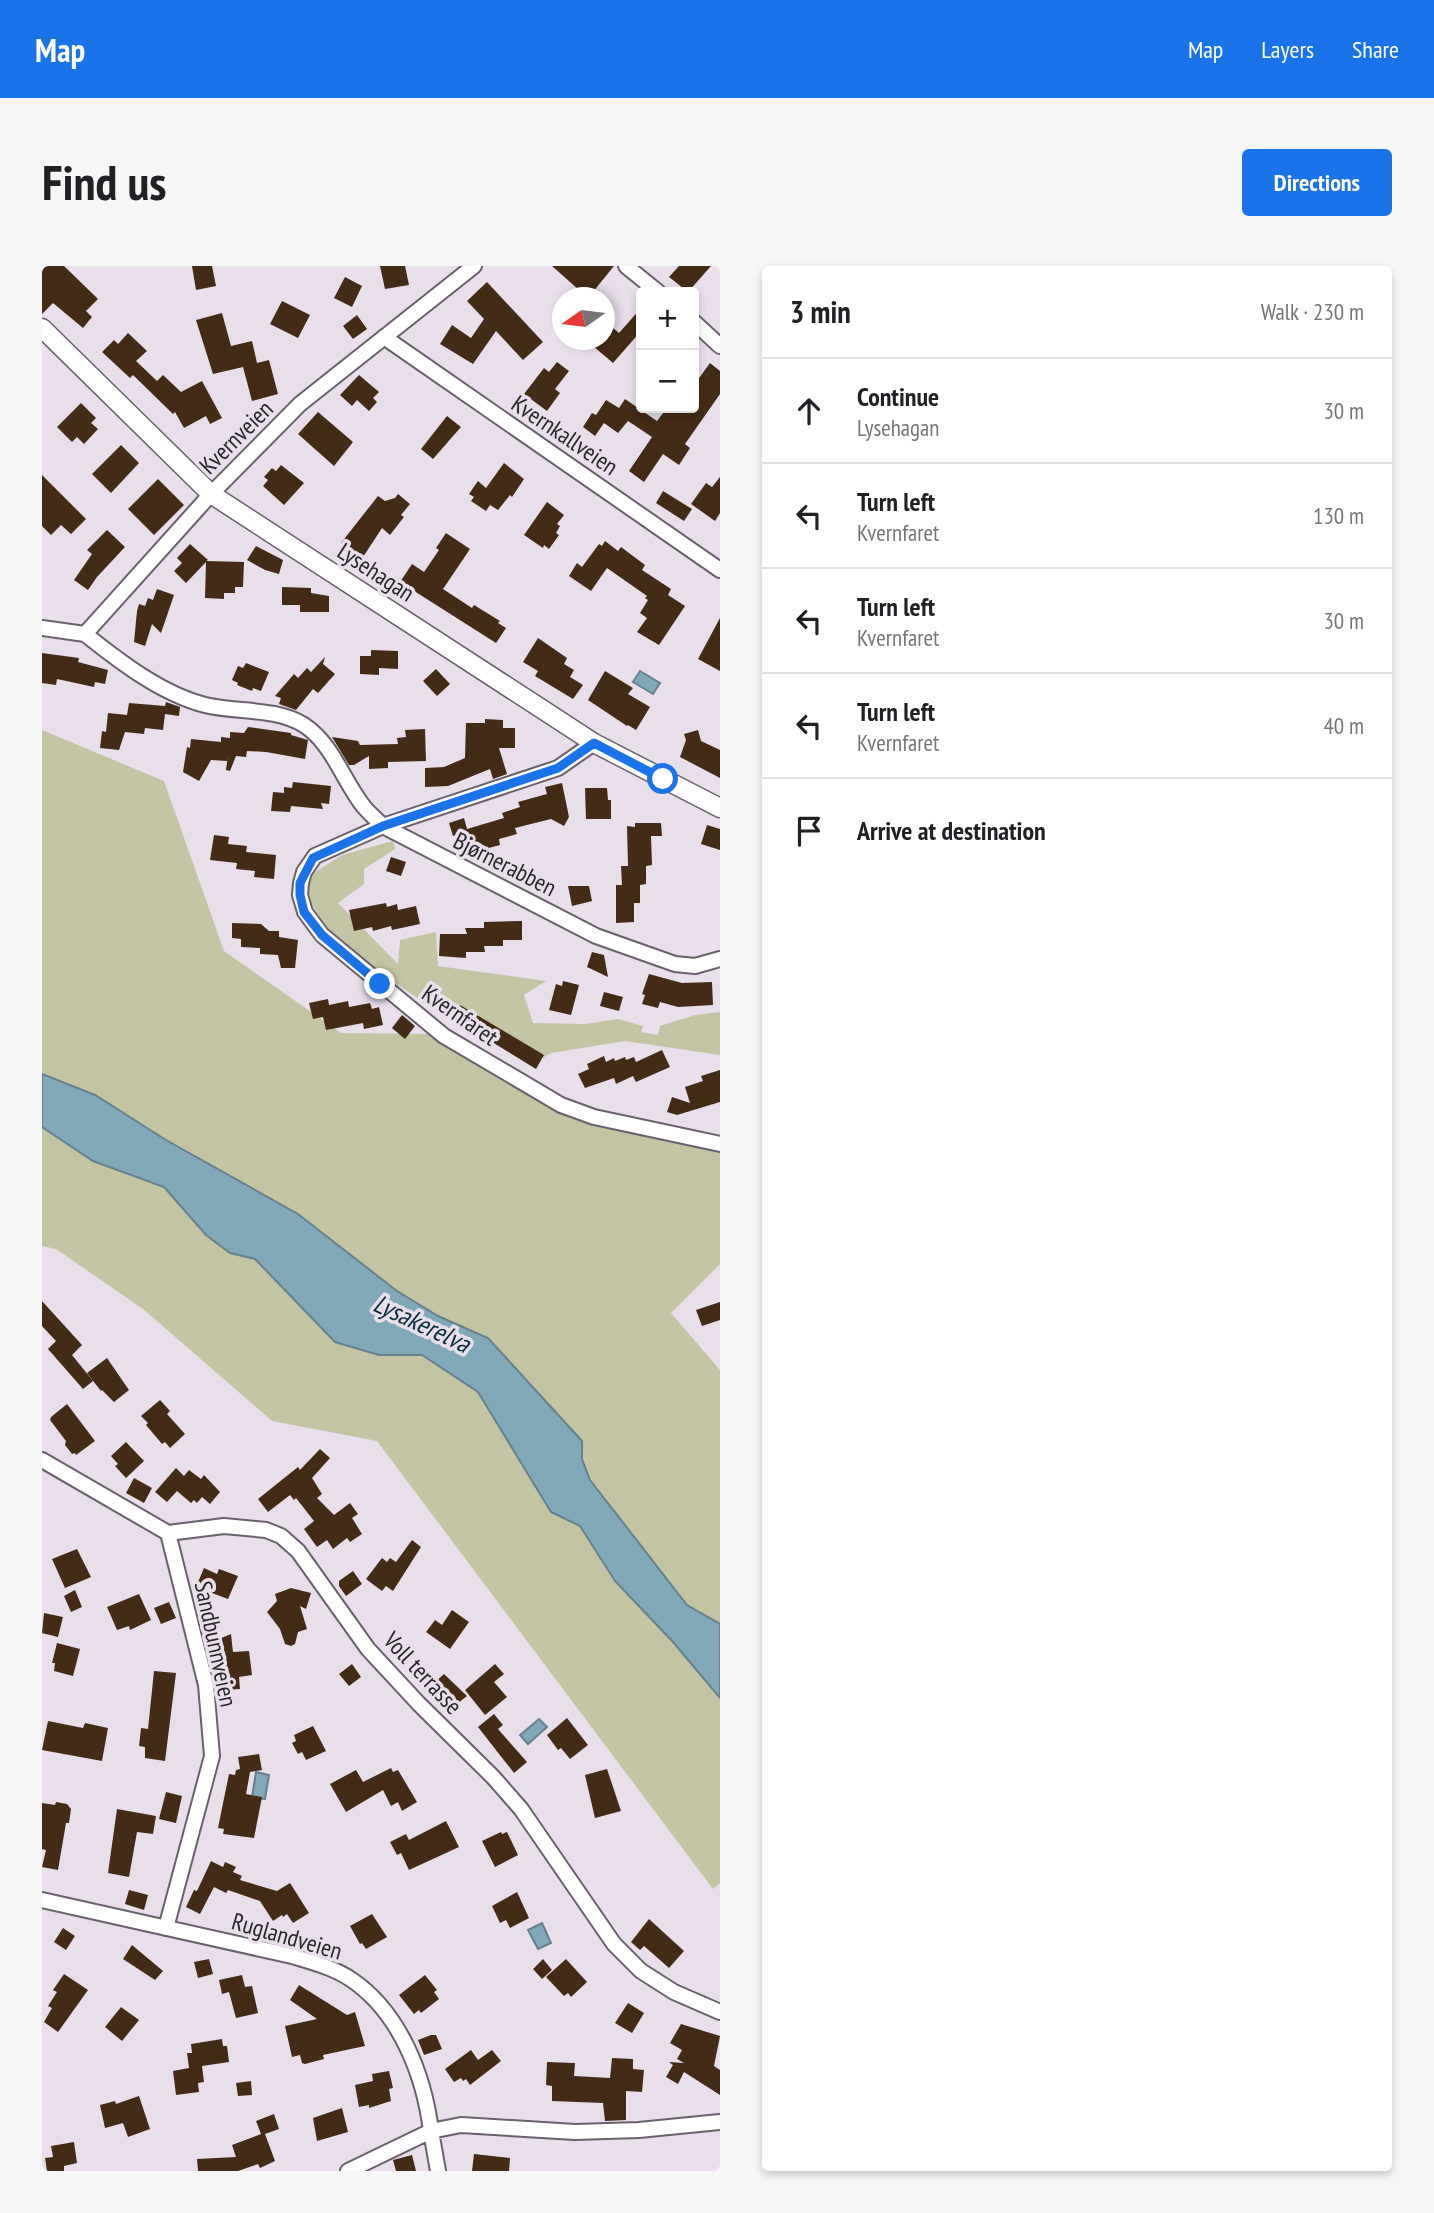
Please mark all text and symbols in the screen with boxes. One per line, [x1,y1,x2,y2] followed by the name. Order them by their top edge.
[35,28,85,71] text: Map
[1188,34,1223,65] text: Map
[1261,34,1314,65] text: Layers
[1352,34,1399,65] text: Share
[1242,149,1392,216] button: Directions
[42,150,166,214] text: Find us
[552,287,615,350] north arrow
[636,287,699,413] map controls
[636,287,699,350] button: +
[790,292,851,331] text: 3 min
[1261,297,1364,326] text: Walk · 230 m
[636,350,699,413] button: −
[857,380,939,413] text: Continue
[506,388,624,482] street label: Kvernkallveien
[790,392,828,430] icon: ahead
[193,394,279,480] street label: Kvernveien
[1323,396,1364,425] text: 30 m
[857,413,939,442] text: Lysehagan
[857,485,935,518] text: Turn left
[790,497,828,535] icon: left
[1313,501,1364,530] text: 130 m
[857,518,939,547] text: Kvernfaret
[332,536,420,608] street label: Lysehagan
[857,590,935,623] text: Turn left
[790,602,828,640] icon: left
[1323,606,1364,635] text: 30 m
[857,623,939,652] text: Kvernfaret
[857,695,935,728] text: Turn left
[790,707,828,745] icon: left
[1323,711,1364,740] text: 40 m
[857,728,939,757] text: Kvernfaret
[647,763,678,794] route start
[790,812,828,850] icon: arrive
[857,814,1046,847] text: Arrive at destination
[448,825,562,903] street label: Bjørnerabben
[364,968,395,999] route end
[416,978,504,1053] street label: Kvernfaret
[368,1286,477,1360] water label: Lysakerelva
[188,1578,244,1710] street label: Sandbunnveien
[376,1624,469,1721] street label: Voll terrasse
[228,1905,346,1967] street label: Ruglandveien

